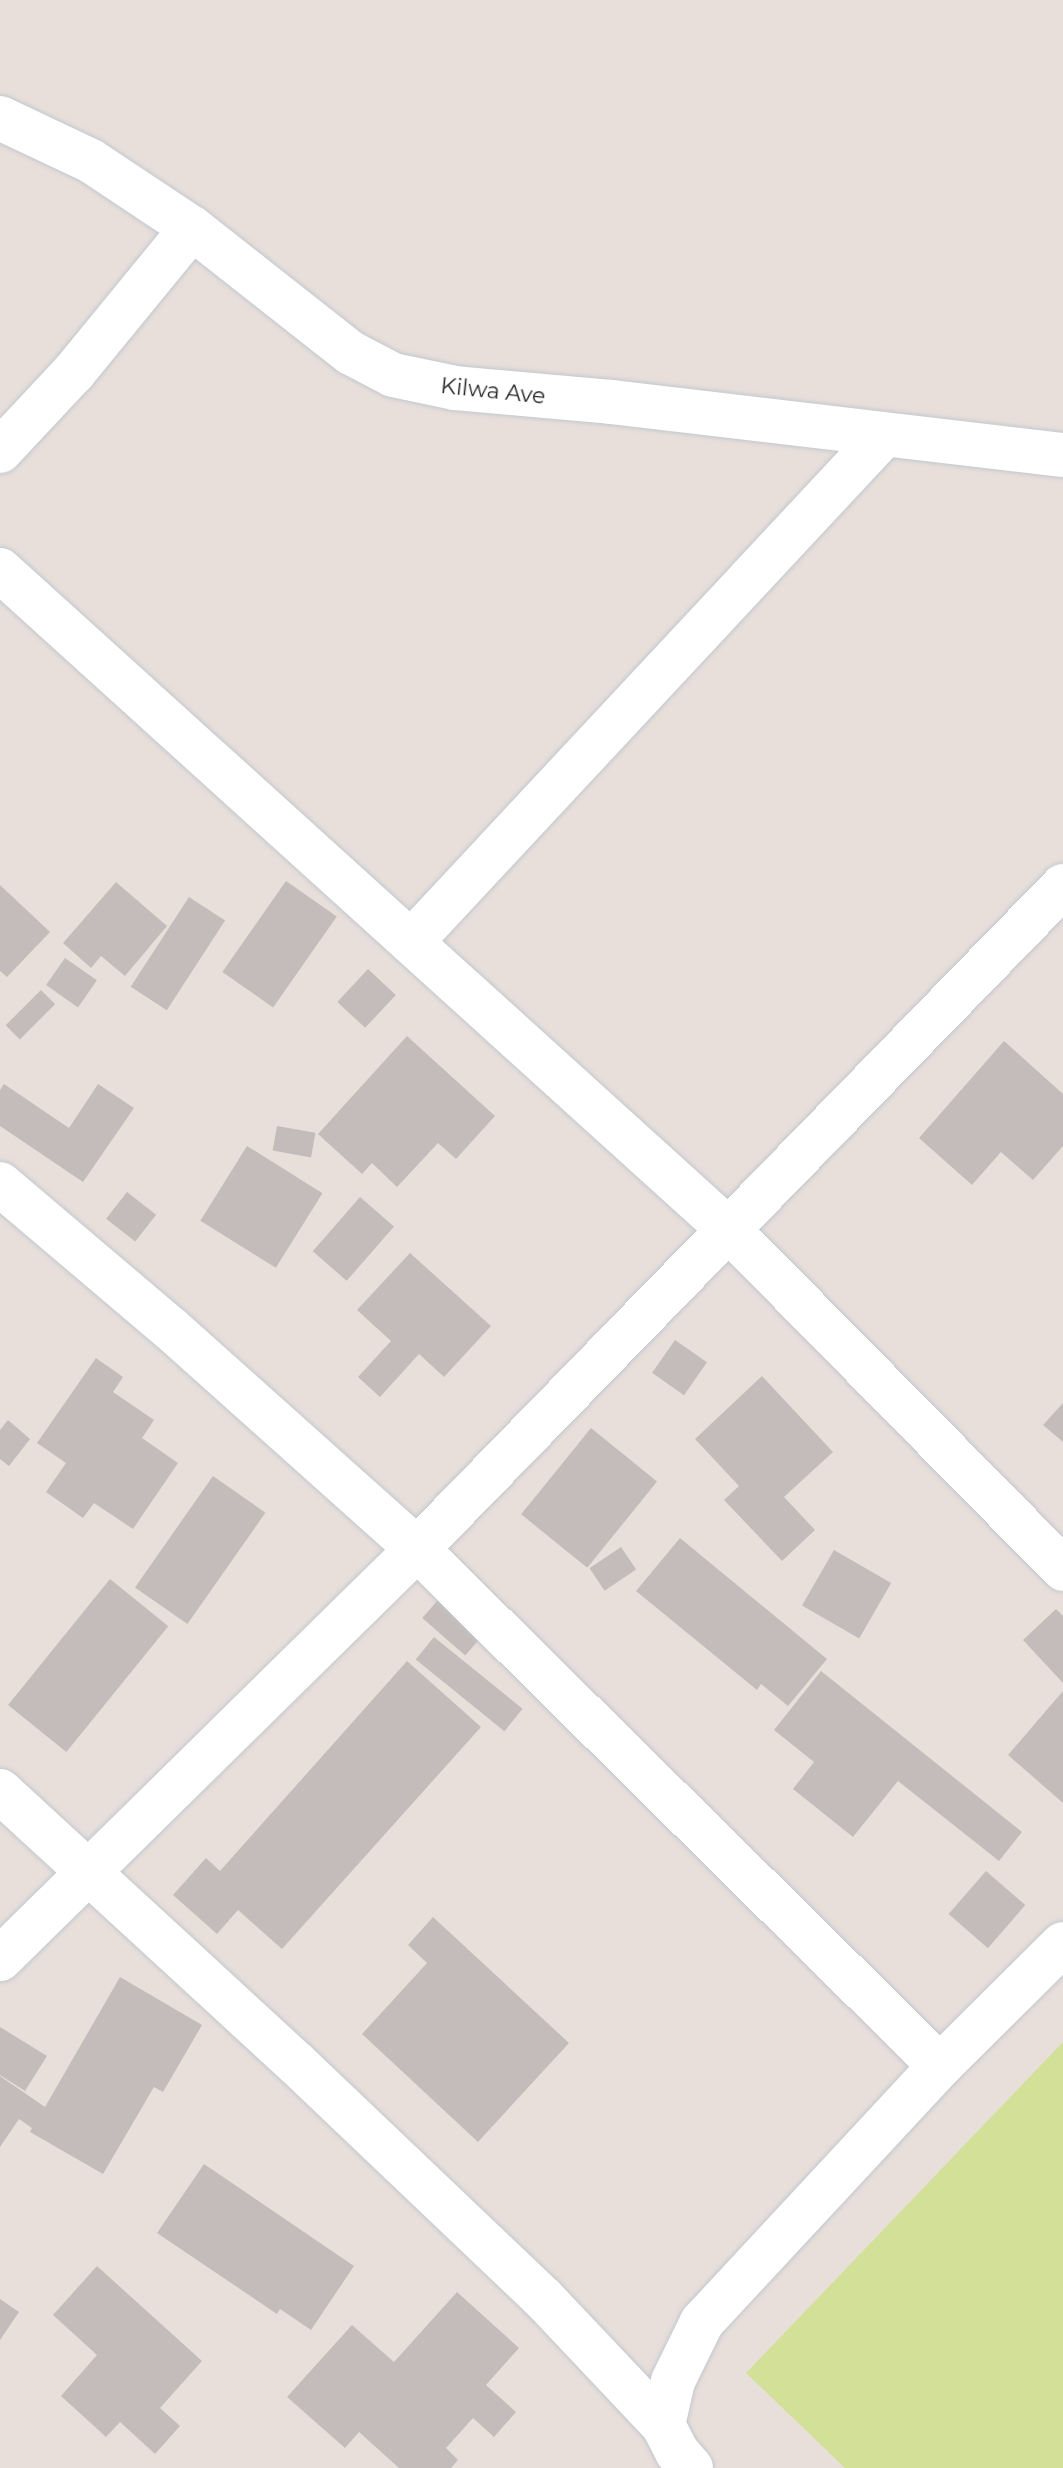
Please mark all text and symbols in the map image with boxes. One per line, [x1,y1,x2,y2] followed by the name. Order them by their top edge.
[439,372,547,410] street label: Kilwa Ave

